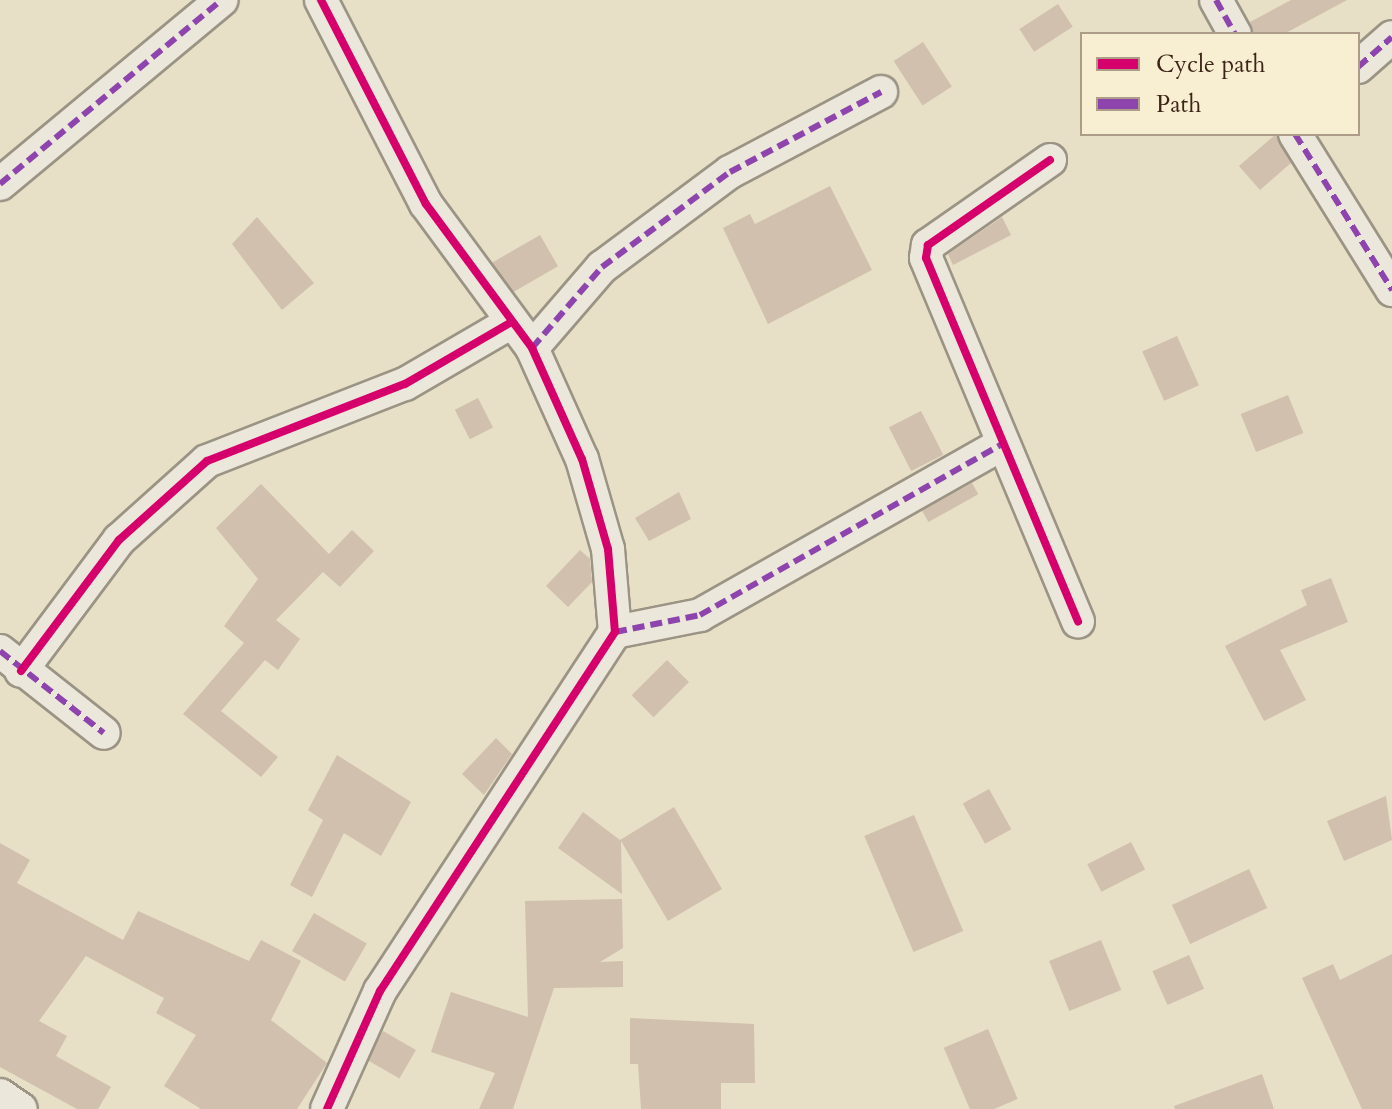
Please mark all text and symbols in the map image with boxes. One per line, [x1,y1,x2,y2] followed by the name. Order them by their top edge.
[1080,32,1360,136] legend
[1156,48,1265,81] text: Cycle path
[1156,88,1201,121] text: Path

